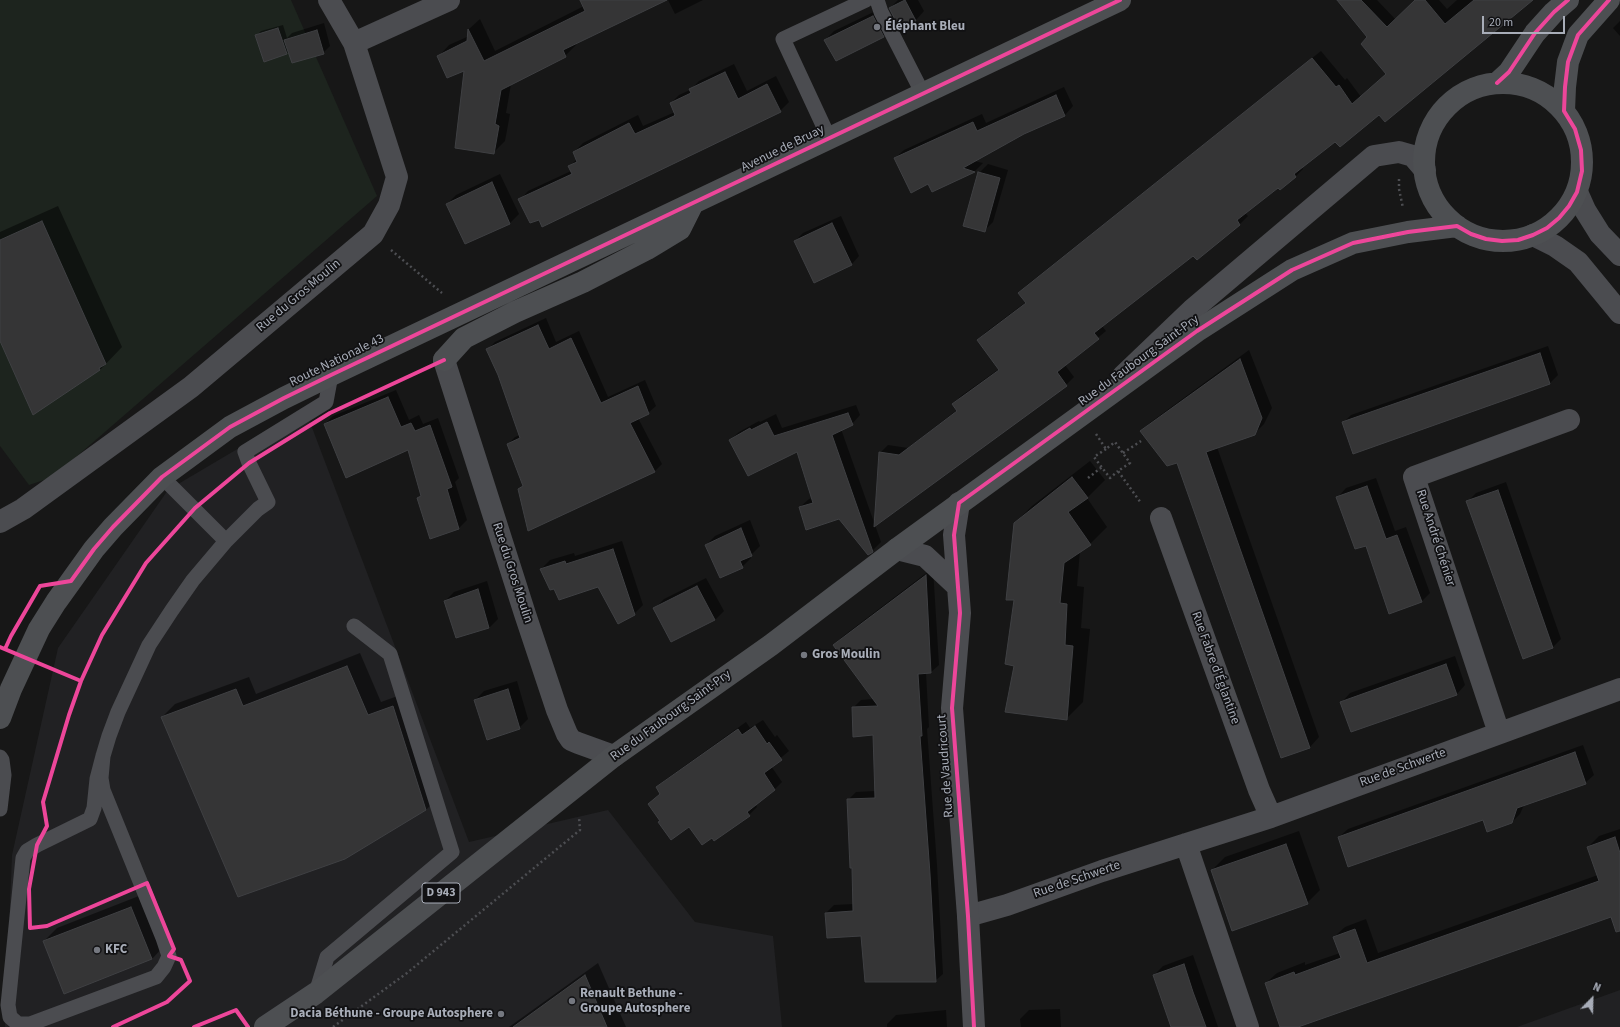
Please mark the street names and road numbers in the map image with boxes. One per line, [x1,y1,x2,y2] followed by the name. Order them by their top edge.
[739,122,827,176] street label: Avenue de Bruay
[254,256,344,336] street label: Rue du Gros Moulin
[1076,312,1202,410] street label: Rue du Faubourg Saint-Pry
[287,331,387,391] street label: Route Nationale 43
[1412,488,1458,588] street label: Rue André Chénier
[488,521,536,625] street label: Rue du Gros Moulin
[1187,610,1243,726] street label: Rue Fabre d'Églantine
[608,667,734,765] street label: Rue du Faubourg Saint-Pry
[935,714,957,818] street label: Rue de Vaudricourt
[1358,745,1448,791] street label: Rue de Schwerte
[1032,858,1122,902] street label: Rue de Schwerte
[422,883,460,903] road number: D 943

